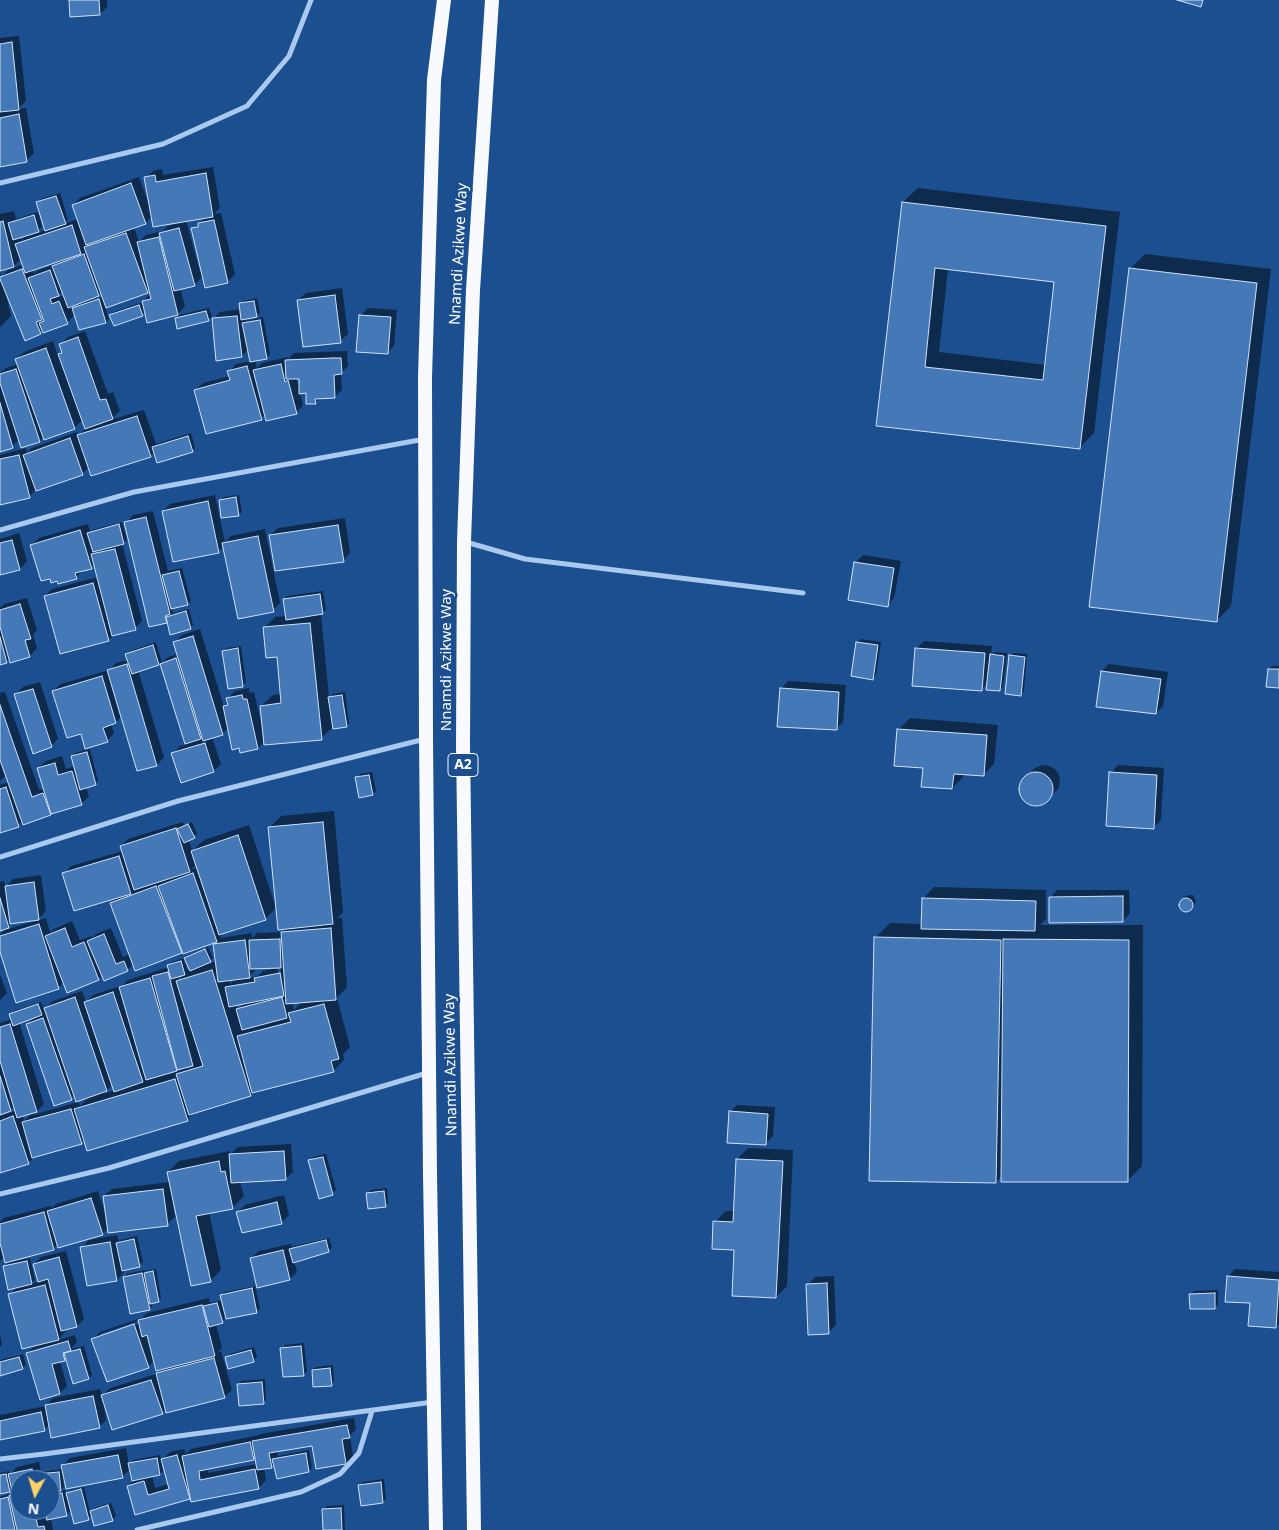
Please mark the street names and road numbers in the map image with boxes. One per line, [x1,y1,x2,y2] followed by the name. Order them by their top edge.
[446,182,472,326] street label: Nnamdi Azikwe Way
[438,589,456,731] street label: Nnamdi Azikwe Way
[448,754,478,776] road number: A2
[441,994,461,1136] street label: Nnamdi Azikwe Way

